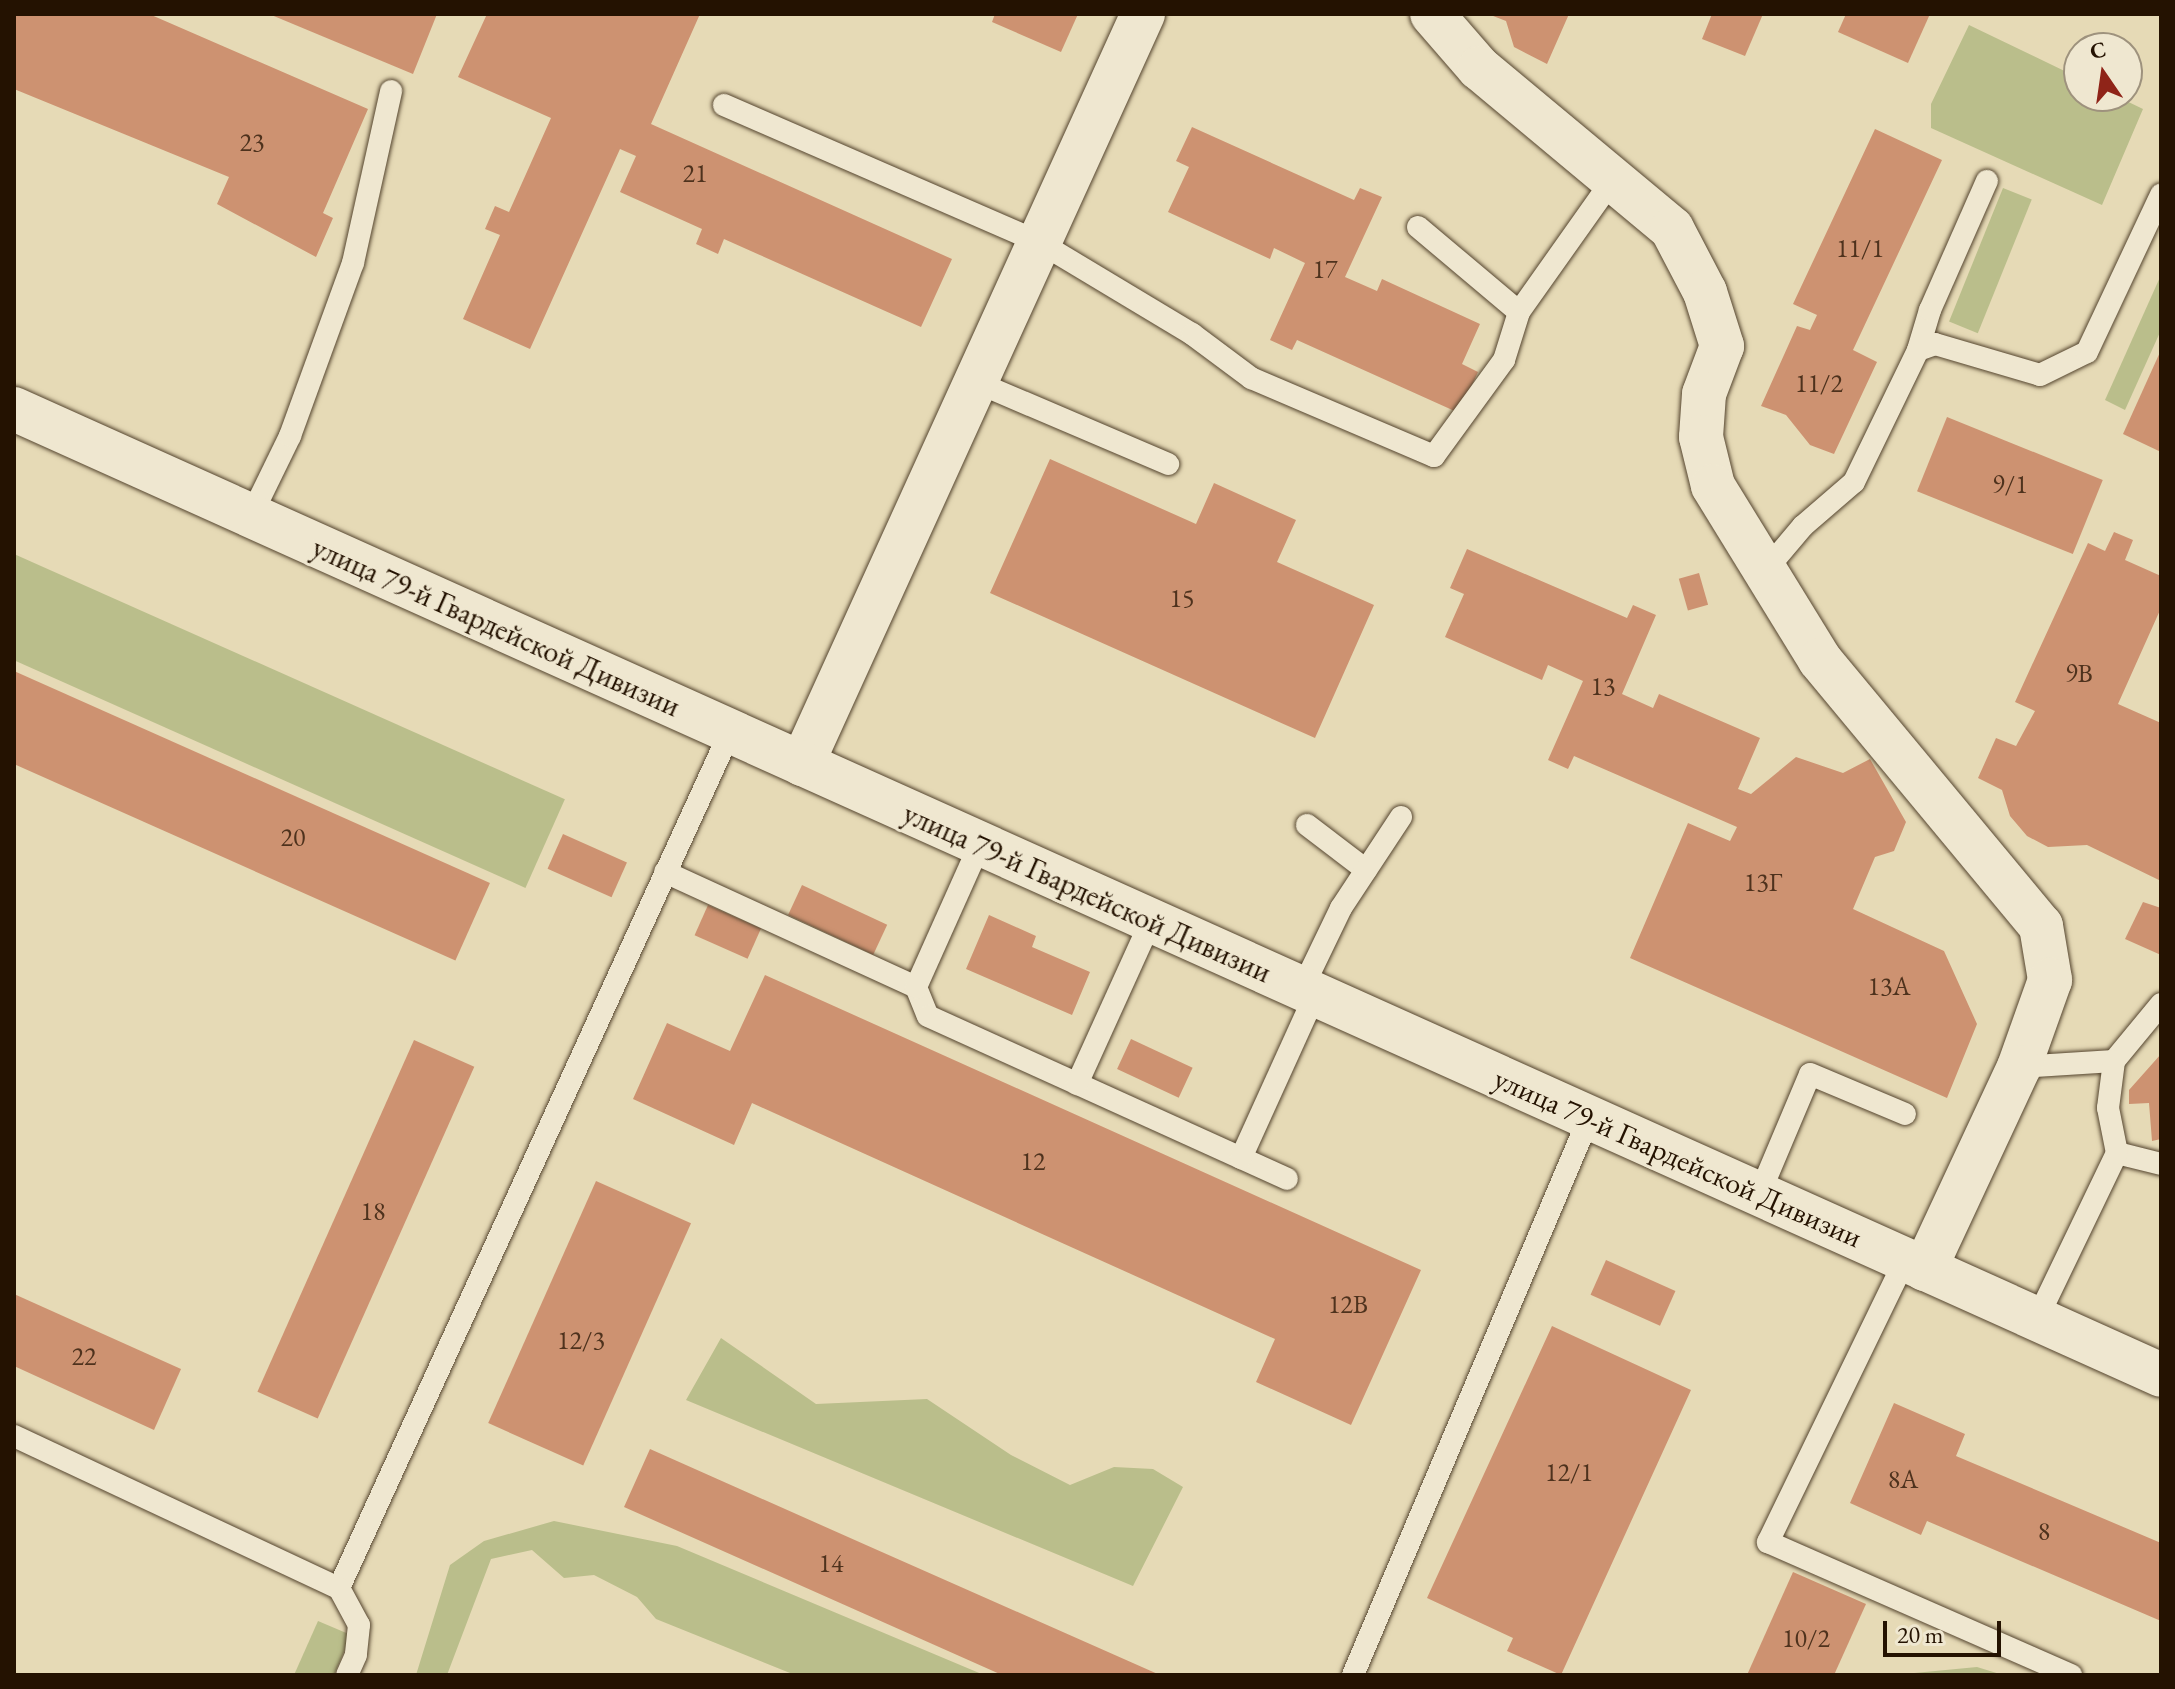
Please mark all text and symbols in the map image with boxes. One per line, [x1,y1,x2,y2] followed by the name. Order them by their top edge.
[2063,32,2143,112] north arrow
[2087,34,2109,66] text: С
[240,127,264,159] house number: 23
[683,158,707,190] house number: 21
[1836,233,1884,265] house number: 11/1
[1313,254,1337,286] house number: 17
[1795,368,1843,400] house number: 11/2
[1992,469,2028,501] house number: 9/1
[306,529,686,725] street label: улица 79-й Гвардейской Дивизии
[1170,583,1194,615] house number: 15
[2065,658,2093,690] house number: 9В
[1591,671,1615,703] house number: 13
[897,795,1277,991] street label: улица 79-й Гвардейской Дивизии
[281,822,305,854] house number: 20
[1744,867,1782,899] house number: 13Г
[1868,971,1910,1003] house number: 13А
[1488,1060,1868,1256] street label: улица 79-й Гвардейской Дивизии
[1021,1146,1045,1178] house number: 12
[361,1196,385,1228] house number: 18
[1328,1289,1368,1321] house number: 12В
[557,1325,605,1357] house number: 12/3
[72,1341,96,1373] house number: 22
[1545,1457,1593,1489] house number: 12/1
[1888,1464,1918,1496] house number: 8А
[2038,1516,2050,1548] house number: 8
[819,1548,843,1580] house number: 14
[1887,1605,2005,1655] scale bar
[1897,1619,1944,1650] text: 20 m
[1782,1623,1830,1655] house number: 10/2

